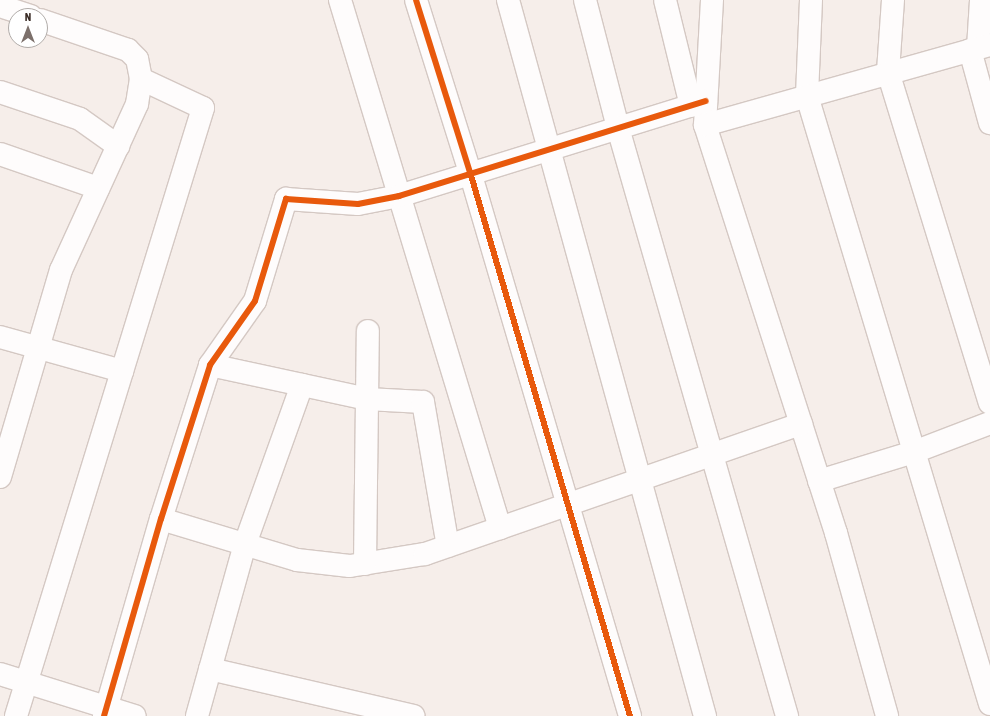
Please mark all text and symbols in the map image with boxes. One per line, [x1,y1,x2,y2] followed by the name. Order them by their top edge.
[8,8,48,48] north arrow
[25,11,31,23] text: N

